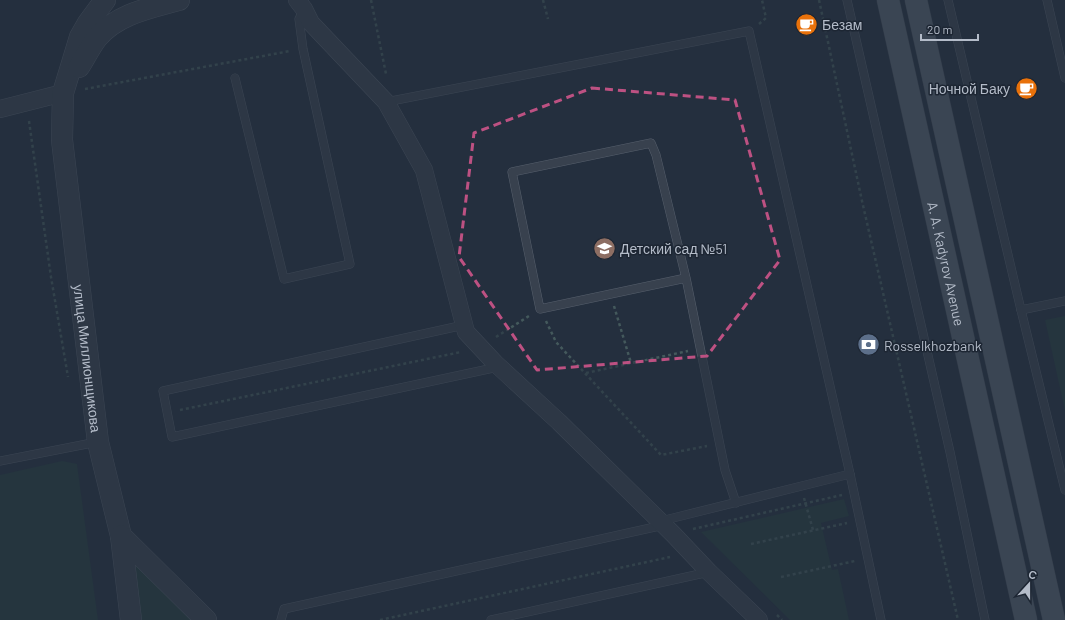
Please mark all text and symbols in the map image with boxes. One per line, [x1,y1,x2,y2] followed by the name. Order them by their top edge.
[794,11,820,37] cafe icon: Безам
[822,16,863,33] place label: Безам
[921,16,978,42] scale bar
[927,22,953,36] text: 20 m
[1013,75,1039,101] cafe icon: Ночной Баку
[929,80,1010,97] place label: Ночной Баку
[925,200,969,327] street label: A. A. Kadyrov Avenue
[591,235,617,261] school or university icon: Детский сад №51
[620,240,727,257] place label: Детский сад №51
[71,283,105,433] street label: улица Миллионщикова
[855,332,881,358] bank icon: Rosselkhozbank
[884,337,982,354] place label: Rosselkhozbank
[1009,564,1049,604] north arrow
[1027,567,1039,582] text: С

